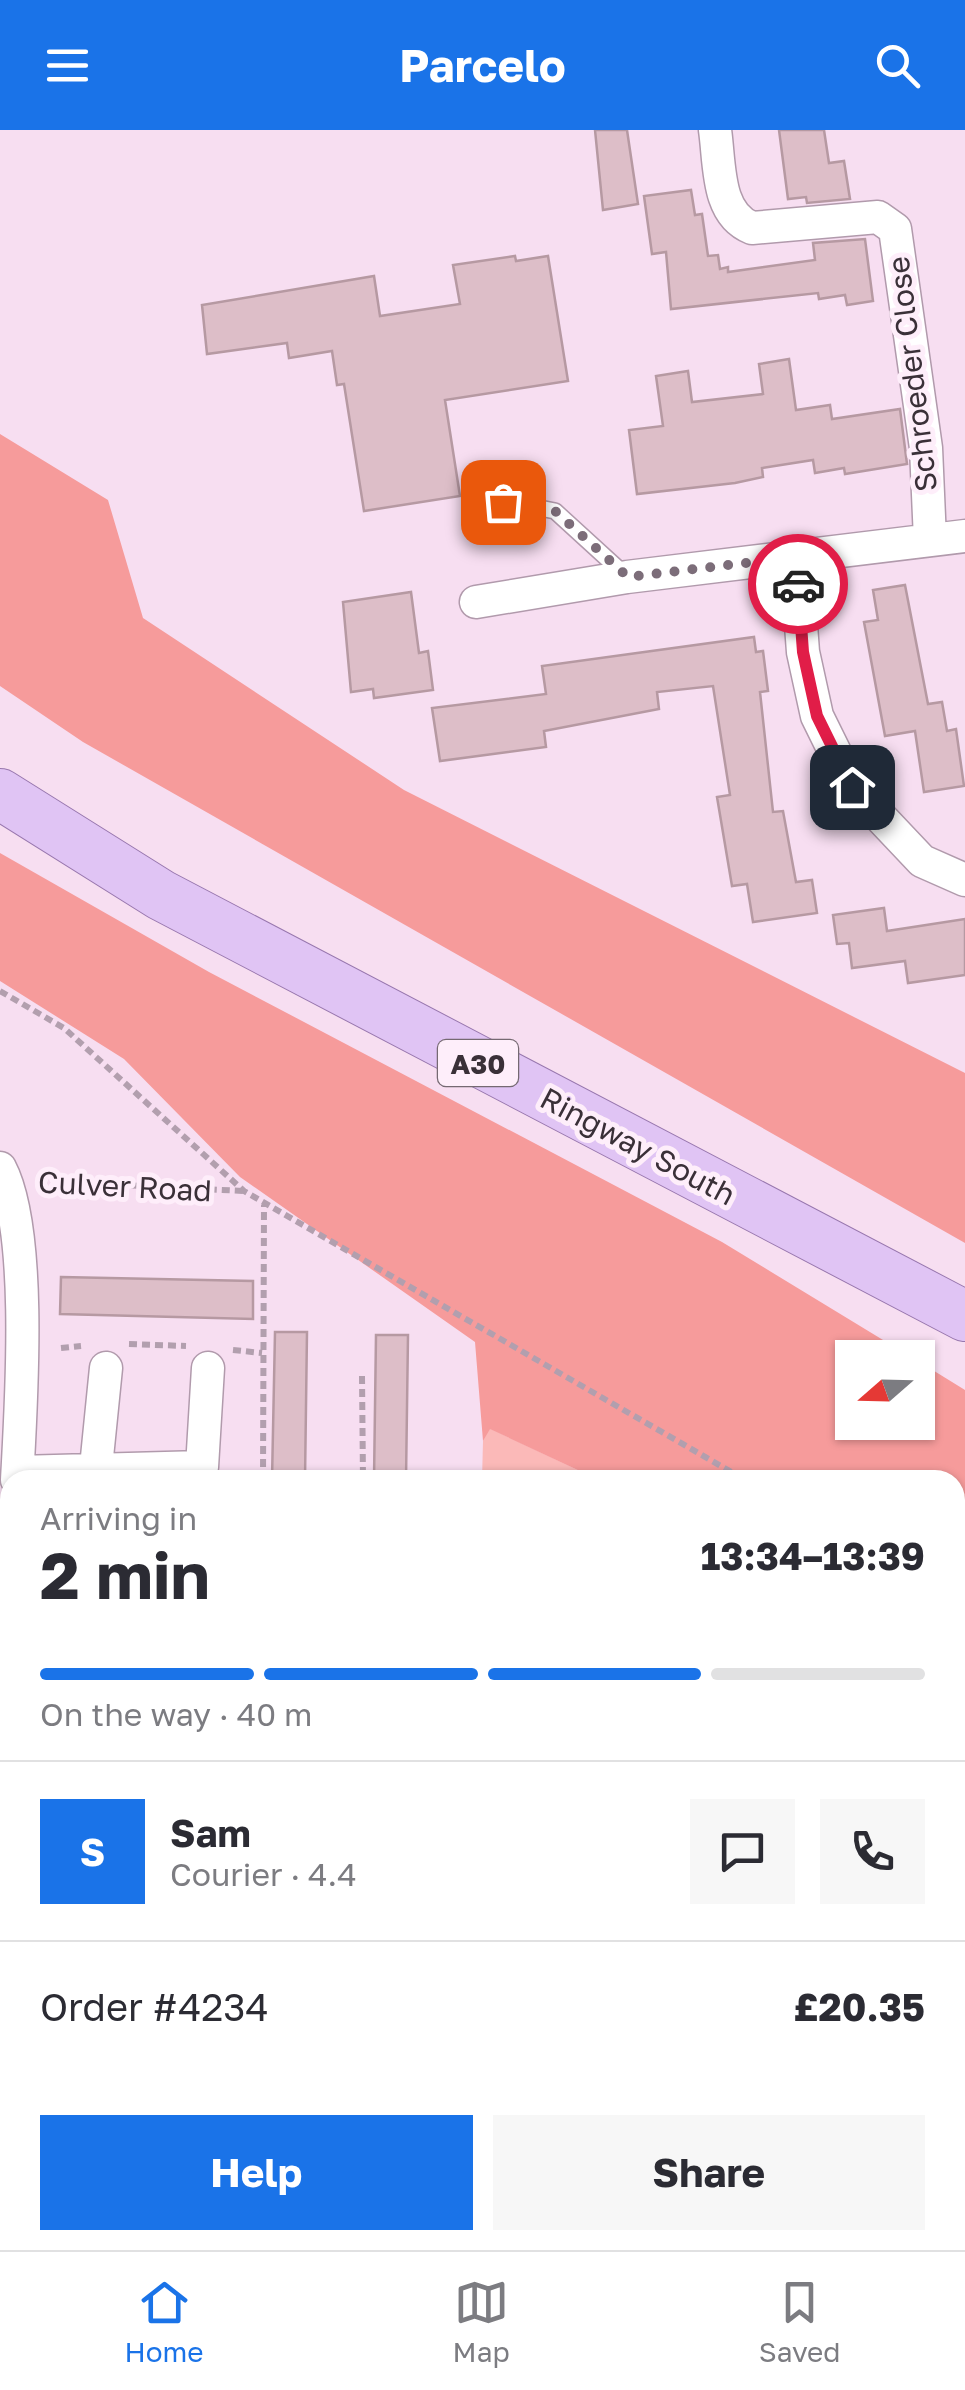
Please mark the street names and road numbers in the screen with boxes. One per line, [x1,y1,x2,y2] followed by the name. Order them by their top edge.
[880,254,944,494] street label: Schroeder Close
[438,1040,518,1086] road number: A30
[534,1080,742,1212] street label: Ringway South
[37,1163,213,1209] street label: Culver Road

